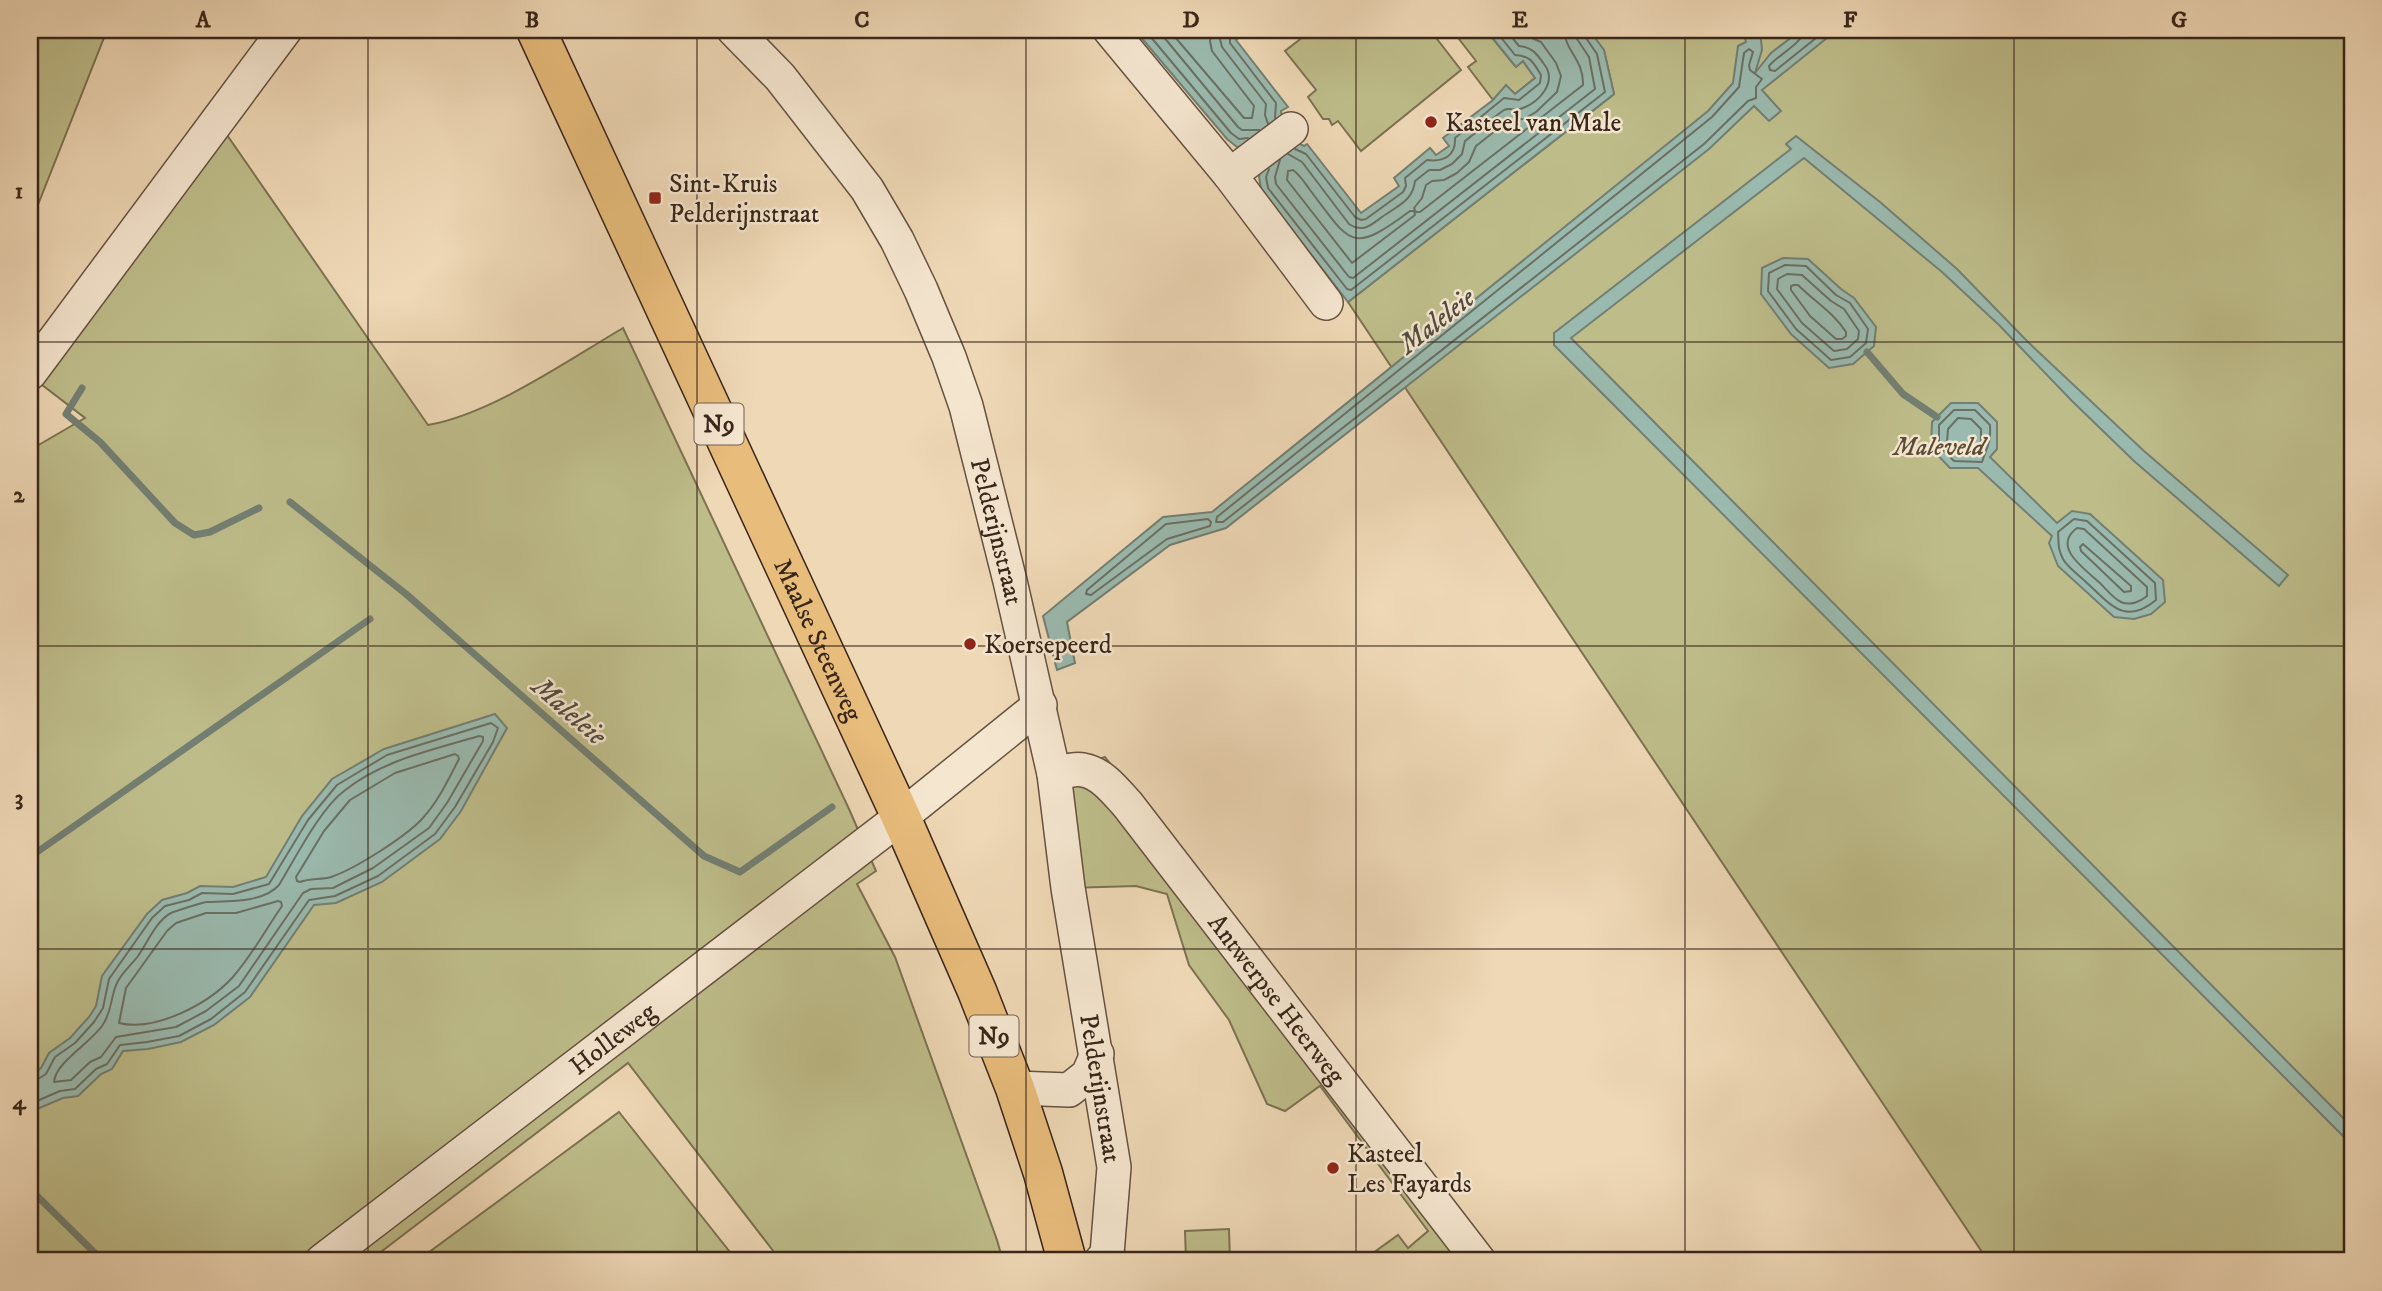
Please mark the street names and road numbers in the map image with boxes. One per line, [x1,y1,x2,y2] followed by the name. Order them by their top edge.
[694,404,744,444] road number: N9
[962,455,1030,608] street label: Pelderijnstraat
[765,554,869,727] street label: Maalse Steenweg
[1200,908,1352,1092] street label: Antwerpse Heerweg
[564,996,663,1083] street label: Holleweg
[1071,1012,1128,1165] street label: Pelderijnstraat
[970,1016,1018,1056] road number: N9

